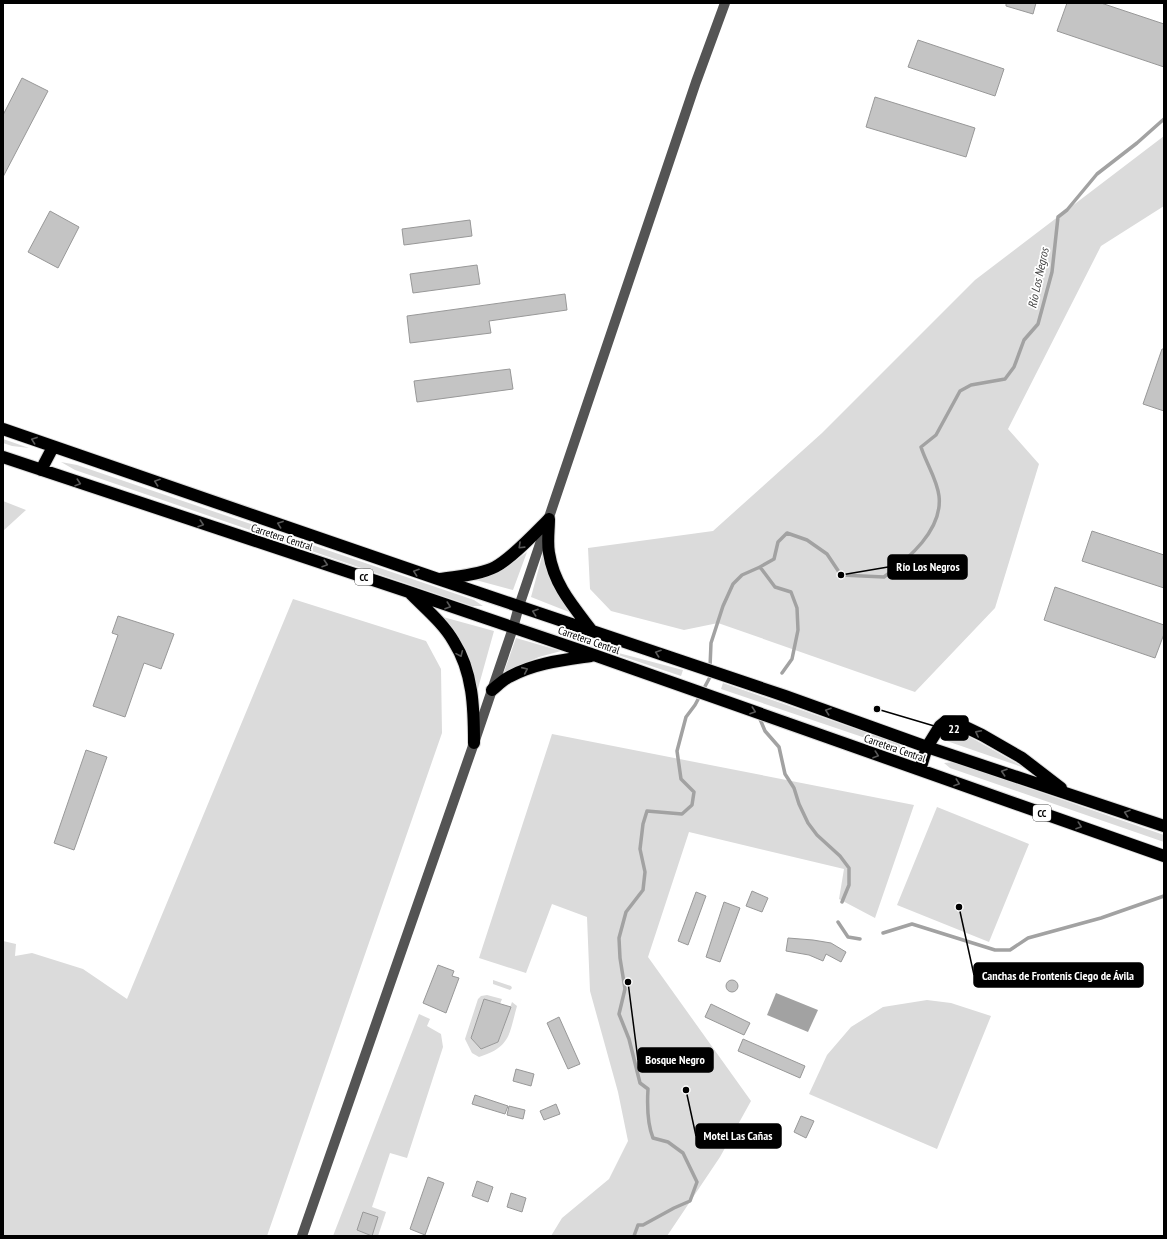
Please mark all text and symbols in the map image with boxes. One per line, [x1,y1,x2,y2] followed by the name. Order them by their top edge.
[1024,245,1052,310] water label: Río Los Negros
[30,436,37,444] one-way arrow
[74,478,81,486] one-way arrow
[153,478,160,487] one-way arrow
[198,519,205,528] one-way arrow
[249,520,315,554] street label: Carretera Central
[276,521,283,529] one-way arrow
[518,541,526,549] one-way arrow
[888,555,967,579] callout: Río Los Negros
[896,559,960,574] text: Río Los Negros
[321,560,328,568] one-way arrow
[412,568,419,577] one-way arrow
[355,569,373,585] road number: CC
[444,601,451,609] one-way arrow
[532,608,539,617] one-way arrow
[556,623,622,657] street label: Carretera Central
[455,649,463,657] one-way arrow
[655,650,662,658] one-way arrow
[520,667,528,675] one-way arrow
[750,707,757,715] one-way arrow
[824,707,831,715] one-way arrow
[941,716,968,740] callout: 22
[948,721,960,736] text: 22
[975,730,982,738] one-way arrow
[862,731,928,765] street label: Carretera Central
[872,750,879,758] one-way arrow
[1000,768,1007,777] one-way arrow
[953,778,960,787] one-way arrow
[1033,805,1051,821] road number: CC
[1124,809,1131,818] one-way arrow
[1076,821,1083,830] one-way arrow
[974,963,1143,987] callout: Canchas de Frontenis Ciego de Ávila
[982,968,1134,983] text: Canchas de Frontenis Ciego de Ávila
[638,1048,713,1072] callout: Bosque Negro
[645,1052,705,1067] text: Bosque Negro
[696,1124,781,1148] callout: Motel Las Cañas
[704,1128,772,1143] text: Motel Las Cañas

